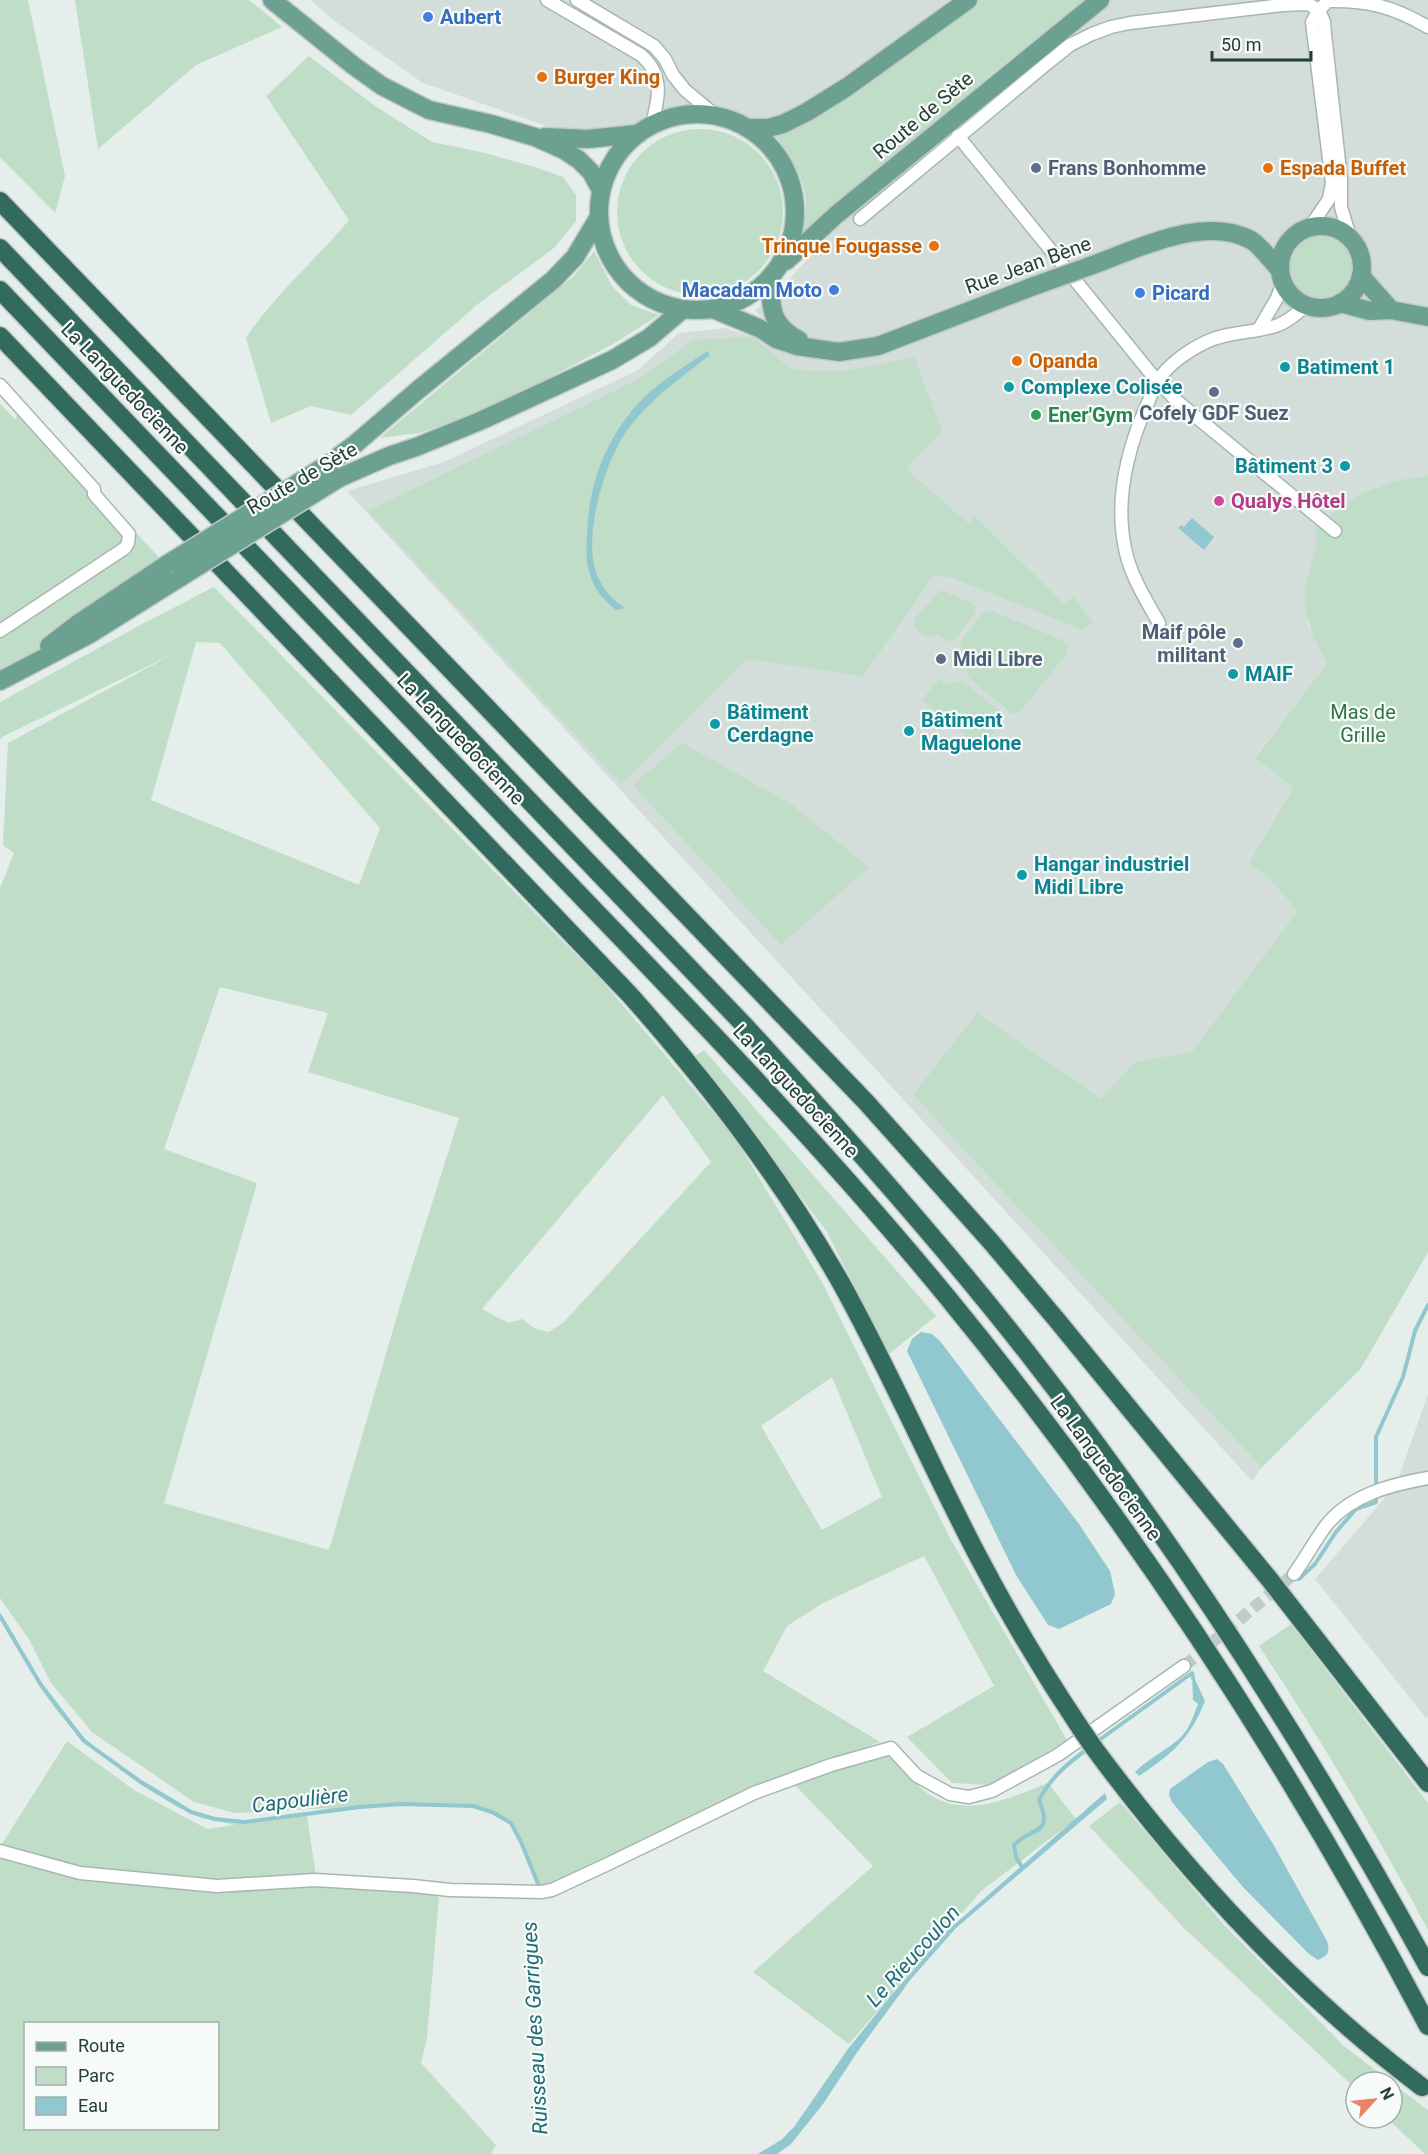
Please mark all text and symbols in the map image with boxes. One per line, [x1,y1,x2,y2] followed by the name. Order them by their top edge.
[440,5,501,29] place label: Aubert
[421,10,435,24] marker: Aubert
[1212,24,1311,62] scale bar
[1221,34,1261,55] text: 50 m
[554,65,660,89] place label: Burger King
[868,66,978,164] street label: Route de Sète
[535,70,549,84] marker: Burger King
[1048,156,1206,180] place label: Frans Bonhomme
[1280,156,1406,180] place label: Espada Buffet
[1029,161,1043,175] marker: Frans Bonhomme
[1261,161,1275,175] marker: Espada Buffet
[962,231,1094,299] street label: Rue Jean Bène
[761,234,922,258] place label: Trinque Fougasse
[927,239,941,253] marker: Trinque Fougasse
[682,278,822,302] place label: Macadam Moto
[1152,281,1210,305] place label: Picard
[827,283,841,297] marker: Macadam Moto
[1133,286,1147,300] marker: Picard
[56,317,194,459] street label: La Languedocienne
[1029,349,1098,373] place label: Opanda
[1010,354,1024,368] marker: Opanda
[1297,355,1395,379] place label: Batiment 1
[1278,360,1292,374] marker: Batiment 1
[1021,375,1183,399] place label: Complexe Colisée
[1002,380,1016,394] marker: Complexe Colisée
[1207,385,1221,399] marker: Cofely GDF Suez
[1139,401,1289,425] place label: Cofely GDF Suez
[1048,403,1133,427] place label: Ener'Gym
[1029,408,1043,422] marker: Ener'Gym
[243,437,361,519] street label: Route de Sète
[1235,454,1333,478] place label: Bâtiment 3
[1338,459,1352,473] marker: Bâtiment 3
[1231,489,1346,513] place label: Qualys Hôtel
[1212,494,1226,508] marker: Qualys Hôtel
[1142,620,1226,667] place label: Maif pôle militant
[1231,636,1245,650] marker: Maif pôle militant
[953,647,1043,671] place label: Midi Libre
[934,652,948,666] marker: Midi Libre
[1245,662,1293,686] place label: MAIF
[1226,667,1240,681] marker: MAIF
[392,668,530,810] street label: La Languedocienne
[727,700,814,747] place label: Bâtiment Cerdagne
[1330,700,1396,747] park label: Mas de Grille
[921,708,1021,755] place label: Bâtiment Maguelone
[708,717,722,731] marker: Bâtiment Cerdagne
[902,724,916,738] marker: Bâtiment Maguelone
[1034,852,1189,899] place label: Hangar industriel Midi Libre
[1015,868,1029,882] marker: Hangar industriel Midi Libre
[728,1019,864,1163] street label: La Languedocienne
[1045,1391,1167,1545] street label: La Languedocienne
[250,1782,350,1818] water label: Capoulière
[861,1900,965,2012] water label: Le Rieucoulon
[517,1921,553,2135] water label: Ruisseau des Garrigues
[24,2022,219,2130] legend
[78,2035,125,2056] text: Route
[78,2065,114,2086] text: Parc
[1344,2070,1404,2130] north arrow
[1376,2084,1398,2103] text: N
[78,2095,108,2116] text: Eau

